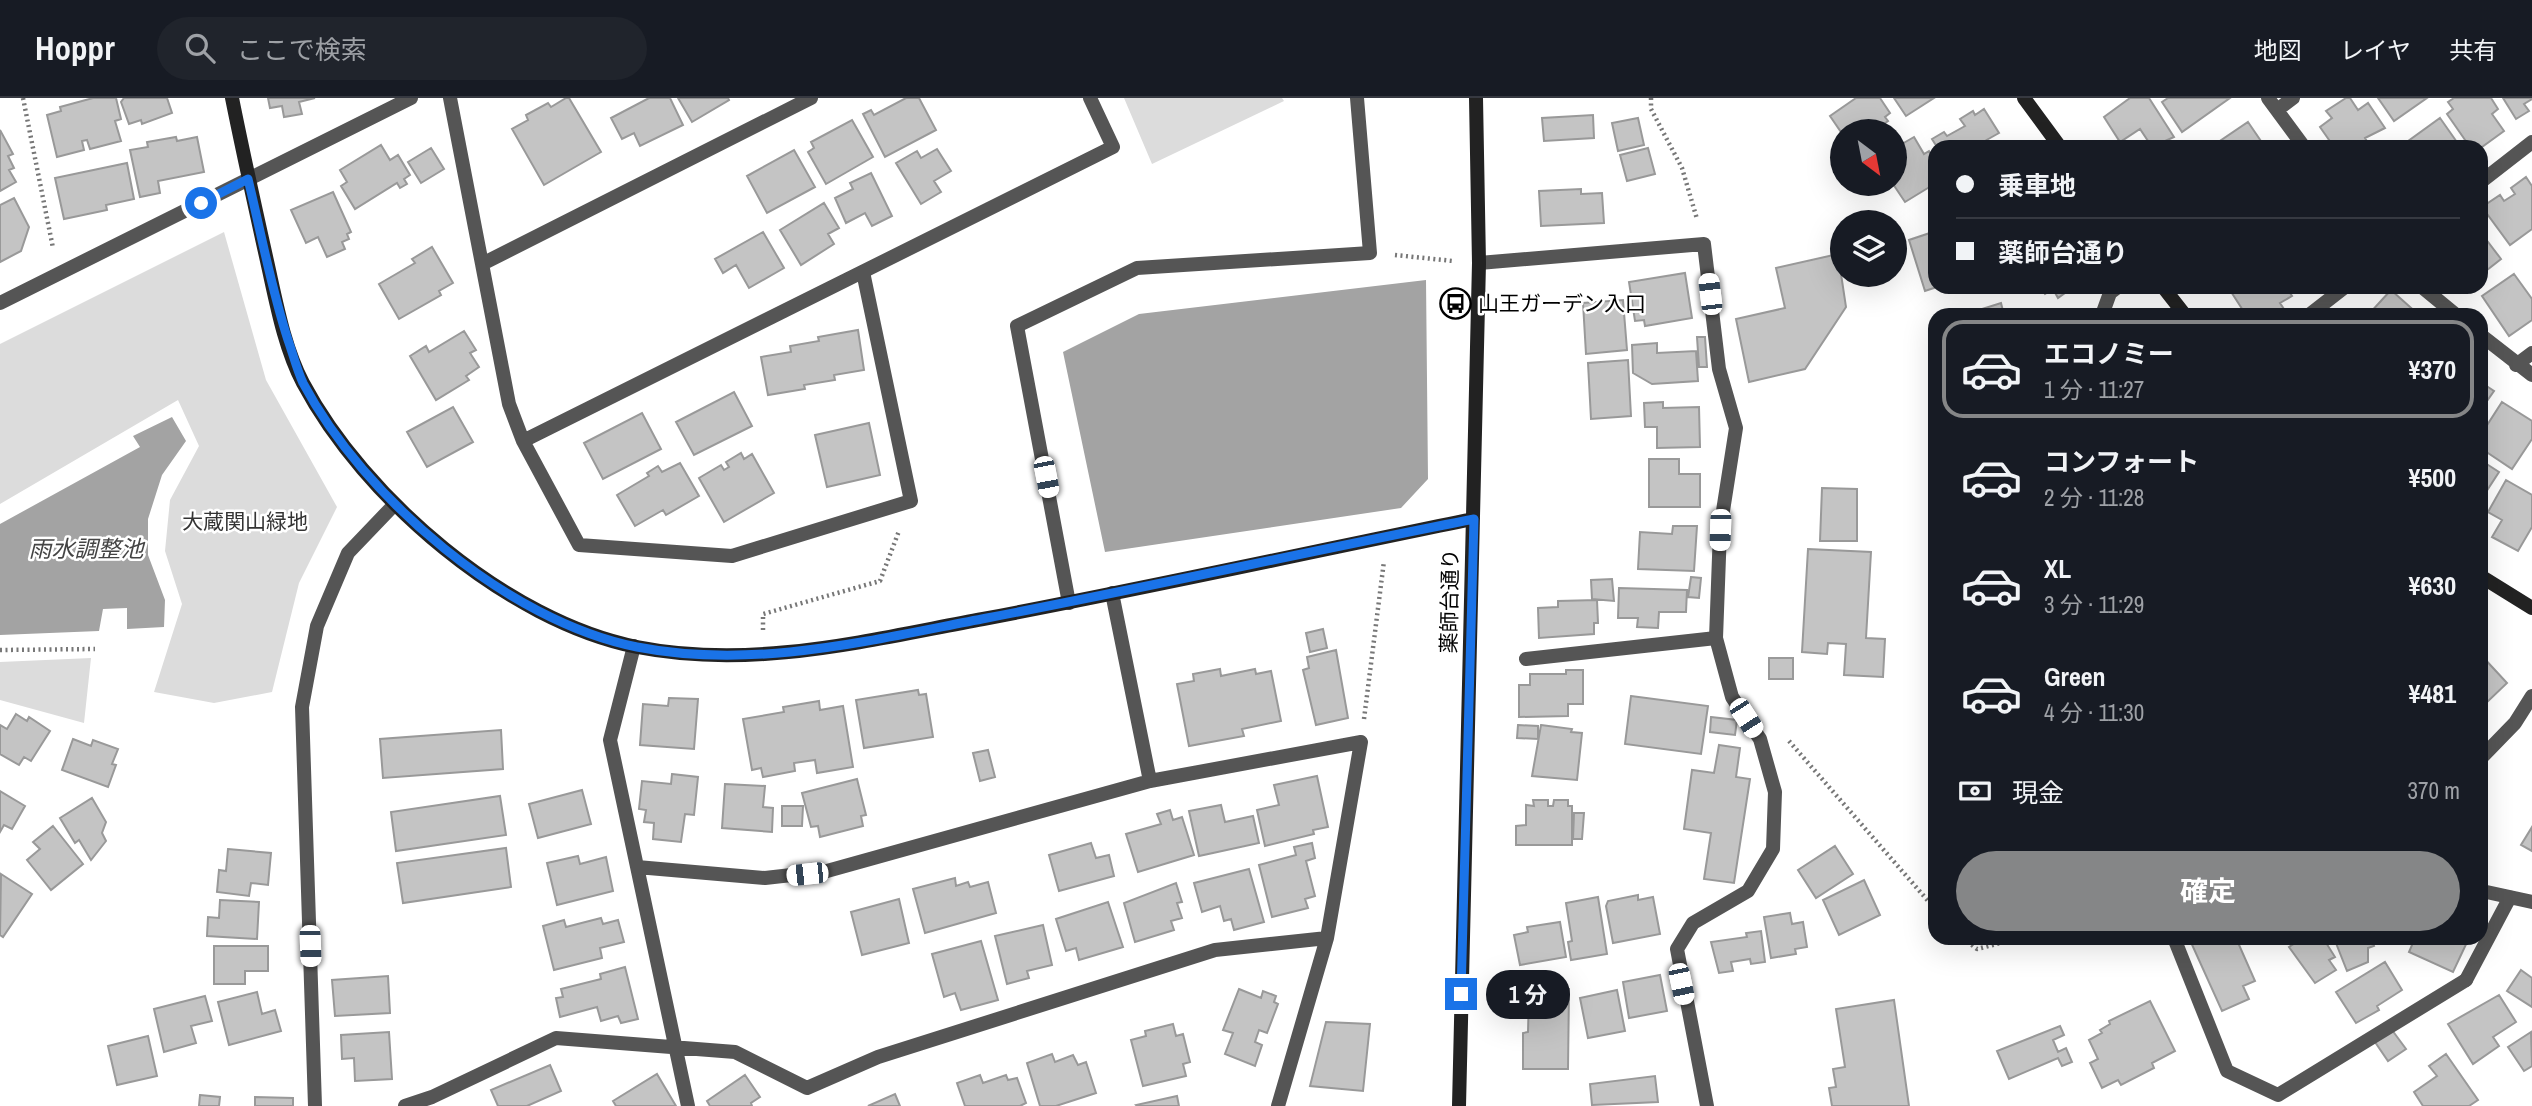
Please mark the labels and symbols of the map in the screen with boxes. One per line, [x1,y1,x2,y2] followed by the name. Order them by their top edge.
[1830,119,1908,196] north arrow
[185,187,217,219] route start
[1698,272,1723,316] car
[1438,287,1472,321] bus stop icon: 山王ガーデン入口
[1478,289,1646,318] place label: 山王ガーデン入口
[1032,454,1061,500] car
[182,507,308,536] park label: 大蔵関山緑地
[1709,509,1732,551] car
[29,533,146,564] water label: 雨水調整池
[1434,548,1465,654] street label: 薬師台通り
[1726,695,1767,741] car
[786,861,829,887] car
[299,925,322,967] car
[1667,961,1696,1007] car
[1486,970,1570,1018] callout: 1 分
[1445,978,1477,1010] route end

